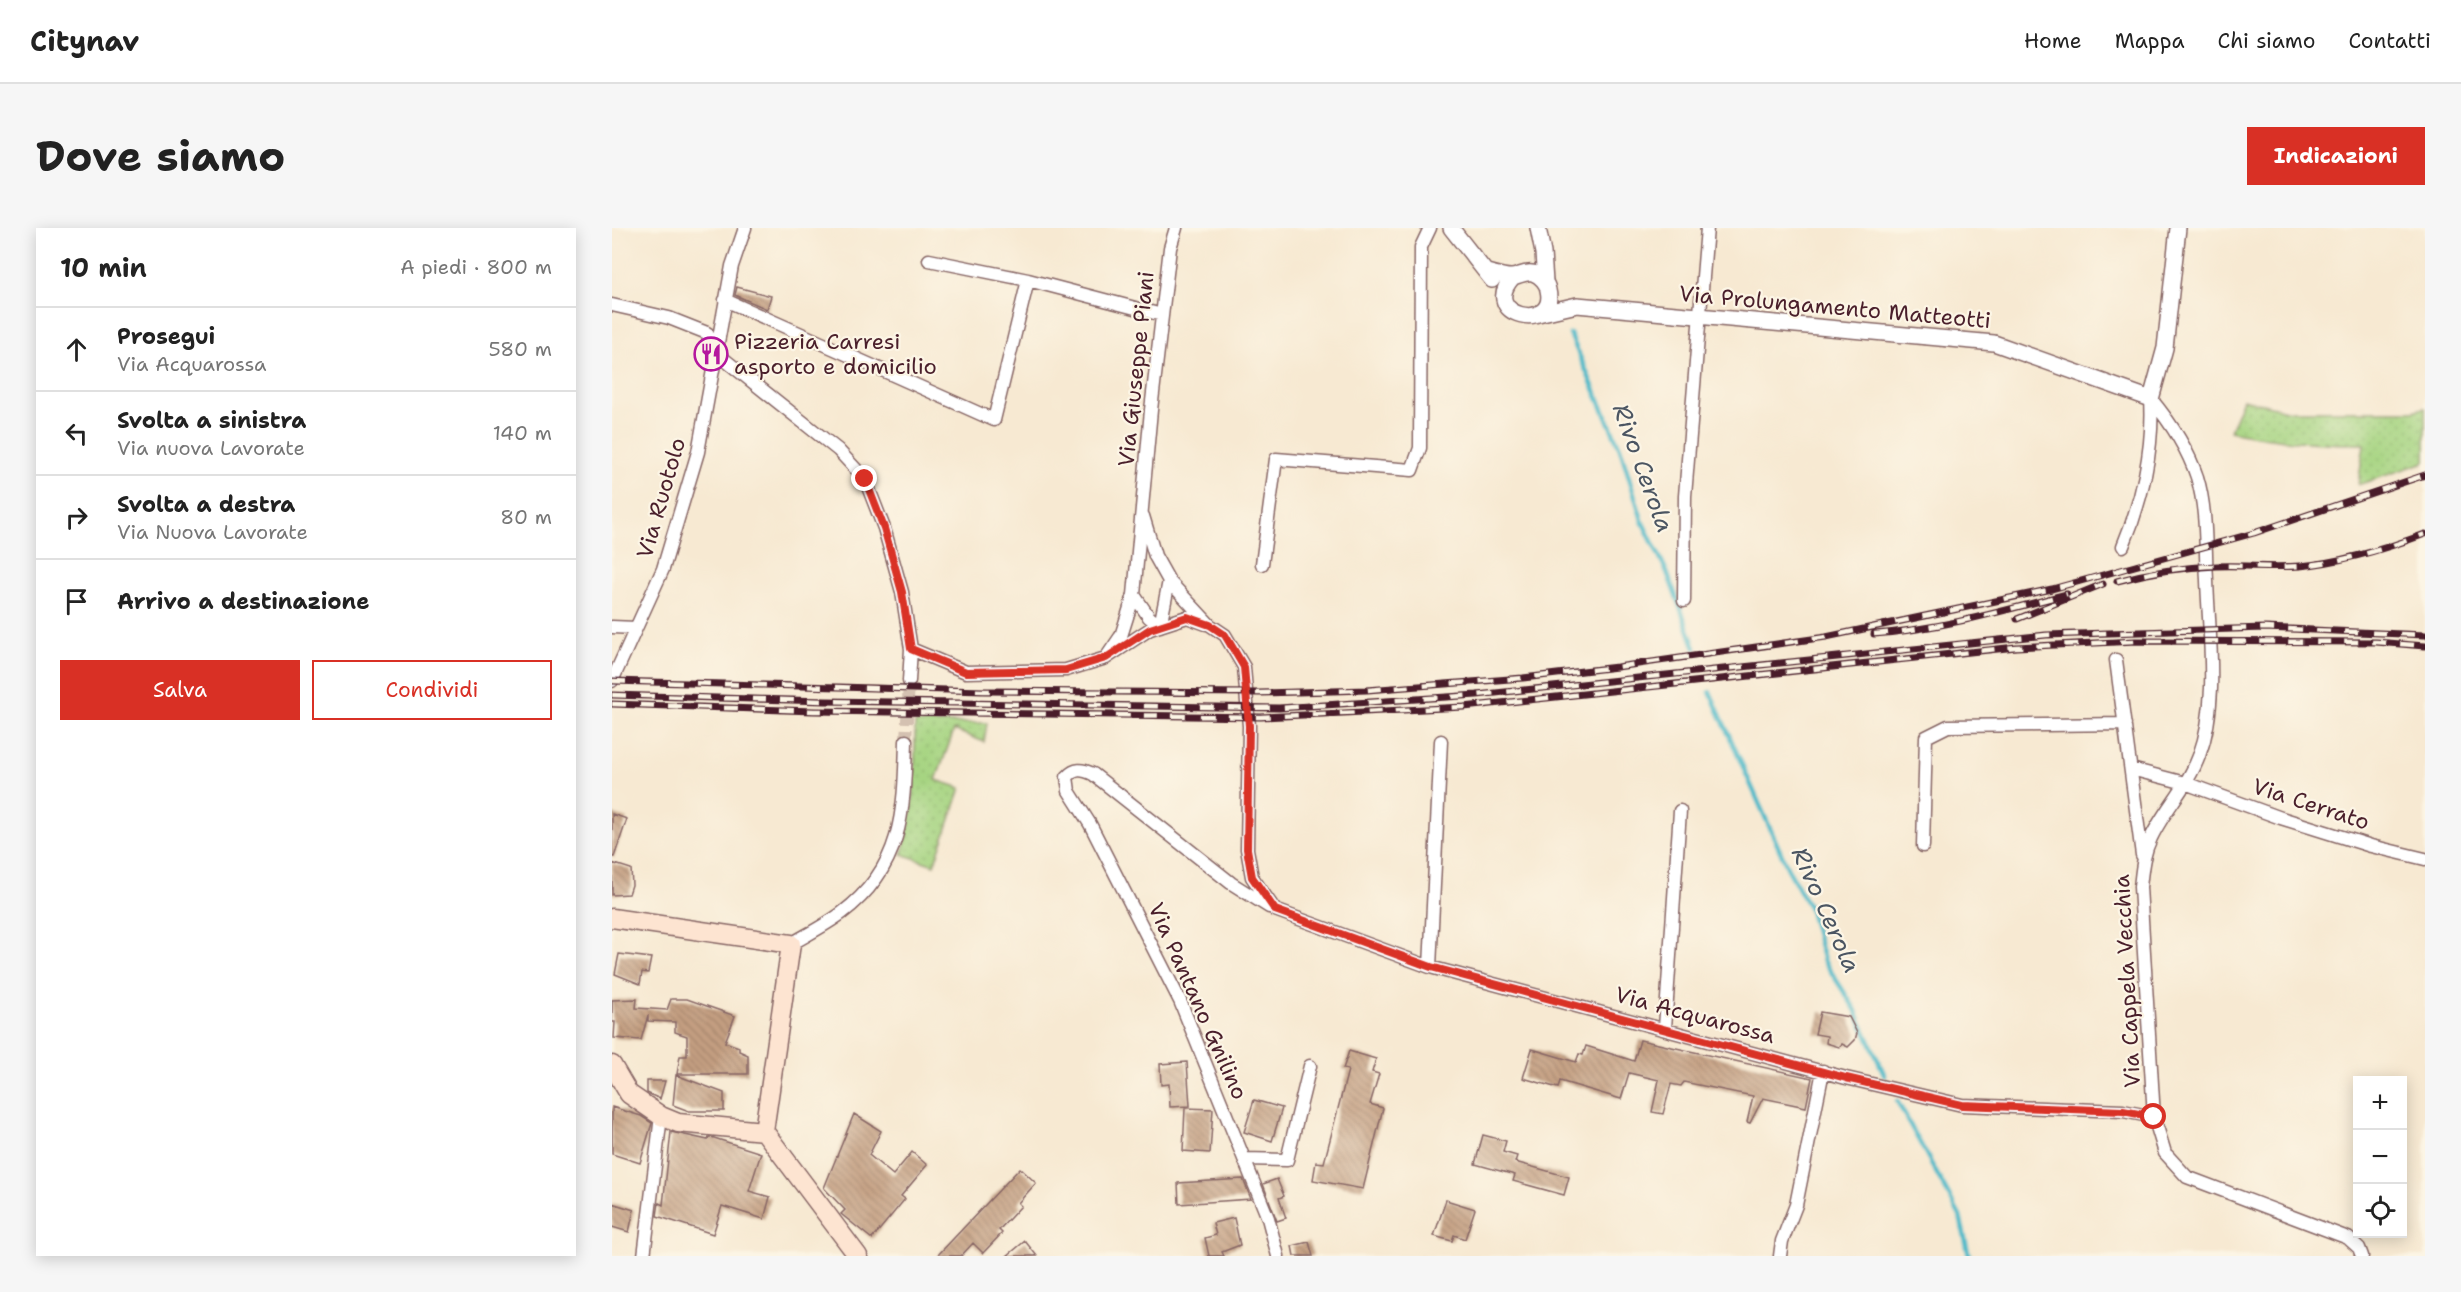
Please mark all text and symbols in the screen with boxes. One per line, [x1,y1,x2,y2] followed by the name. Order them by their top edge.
[30,22,139,60] text: Citynav
[2024,27,2082,55] text: Home
[2115,27,2185,55] text: Mappa
[2218,27,2315,55] text: Chi siamo
[2348,27,2431,55] text: Contatti
[2247,127,2425,185] button: Indicazioni
[36,128,285,184] text: Dove siamo
[60,250,147,285] text: 10 min
[400,254,552,280] text: A piedi · 800 m
[1111,270,1161,468] street label: Via Giuseppe Piani
[1678,279,1992,335] street label: Via Prolungamento Matteotti
[117,322,215,351] text: Prosegui
[734,327,937,381] place label: Pizzeria Carresi asporto e domicilio
[60,333,93,366] icon: ahead
[489,336,552,362] text: 580 m
[693,336,729,372] restaurant icon: Pizzeria Carresi asporto e domicilio
[117,351,267,377] text: Via Acquarossa
[1605,399,1681,537] water label: Rivo Cerola
[117,406,306,435] text: Svolta a sinistra
[60,417,93,450] icon: left
[493,420,552,446] text: 140 m
[630,434,692,562] street label: Via Ruotolo
[117,435,305,461] text: Via nuova Lavorate
[851,465,877,491] route end
[117,490,295,519] text: Svolta a destra
[60,501,93,534] icon: right
[500,504,552,530] text: 80 m
[117,519,308,545] text: Via Nuova Lavorate
[60,585,93,618] icon: arrive
[117,587,369,616] text: Arrivo a destinazione
[60,660,300,720] button: Salva
[312,660,552,720] button: Condividi
[2249,771,2373,837] street label: Via Cerrato
[1784,842,1868,978] water label: Rivo Cerola
[2107,873,2147,1088] street label: Via Cappela Vecchia
[1142,898,1254,1104] street label: Via Pantano Gnilino
[1612,980,1778,1050] street label: Via Acquarossa
[2353,1076,2407,1238] map controls
[2353,1076,2407,1130] button: +
[2140,1103,2166,1129] route start
[2353,1130,2407,1184] button: −
[2353,1184,2407,1238] button: locate

